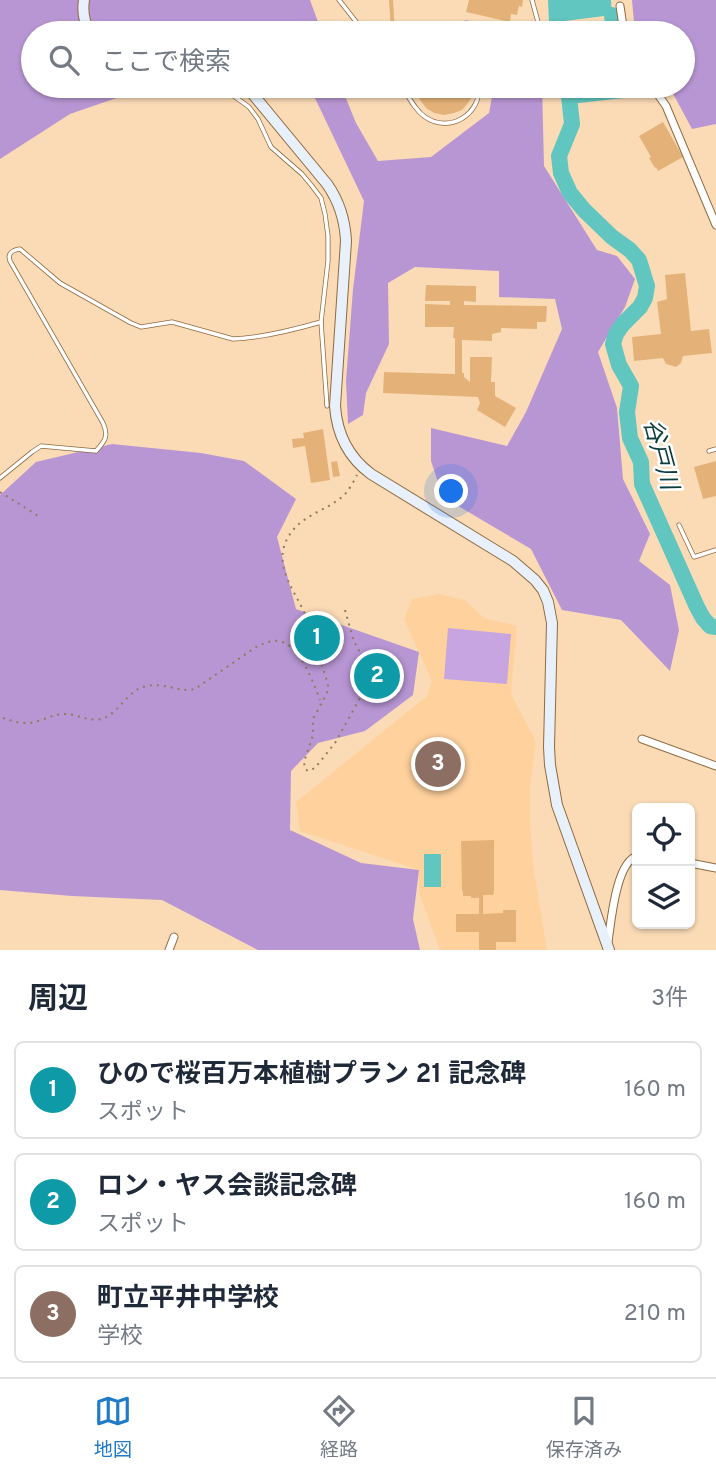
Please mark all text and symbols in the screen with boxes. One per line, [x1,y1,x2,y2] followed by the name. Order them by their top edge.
[21,21,695,98] search box
[45,41,83,79] icon: search
[101,47,231,80] text: ここで検索
[635,416,684,496] water label: 谷戸川
[434,474,468,508] your location
[294,612,340,664] pin: 1
[354,650,400,702] pin: 2
[415,738,461,790] pin: 3
[632,803,695,929] map controls
[632,803,695,866] button: locate
[632,866,695,929] button: layers
[28,982,88,1019] text: 周辺
[651,985,688,1014] text: 3件
[97,1059,526,1092] text: ひので桜百万本植樹プラン 21 記念碑
[48,1076,58,1105] text: 1
[624,1076,686,1105] text: 160 m
[97,1099,189,1128] text: スポット
[97,1171,357,1204] text: ロン・ヤス会談記念碑
[46,1188,60,1217] text: 2
[624,1188,686,1217] text: 160 m
[97,1211,189,1240] text: スポット
[97,1283,279,1316] text: 町立平井中学校
[46,1300,60,1329] text: 3
[624,1300,686,1329] text: 210 m
[97,1323,143,1352] text: 学校
[94,1392,132,1463] tab: 地図
[320,1392,358,1463] tab: 経路
[546,1392,622,1463] tab: 保存済み

